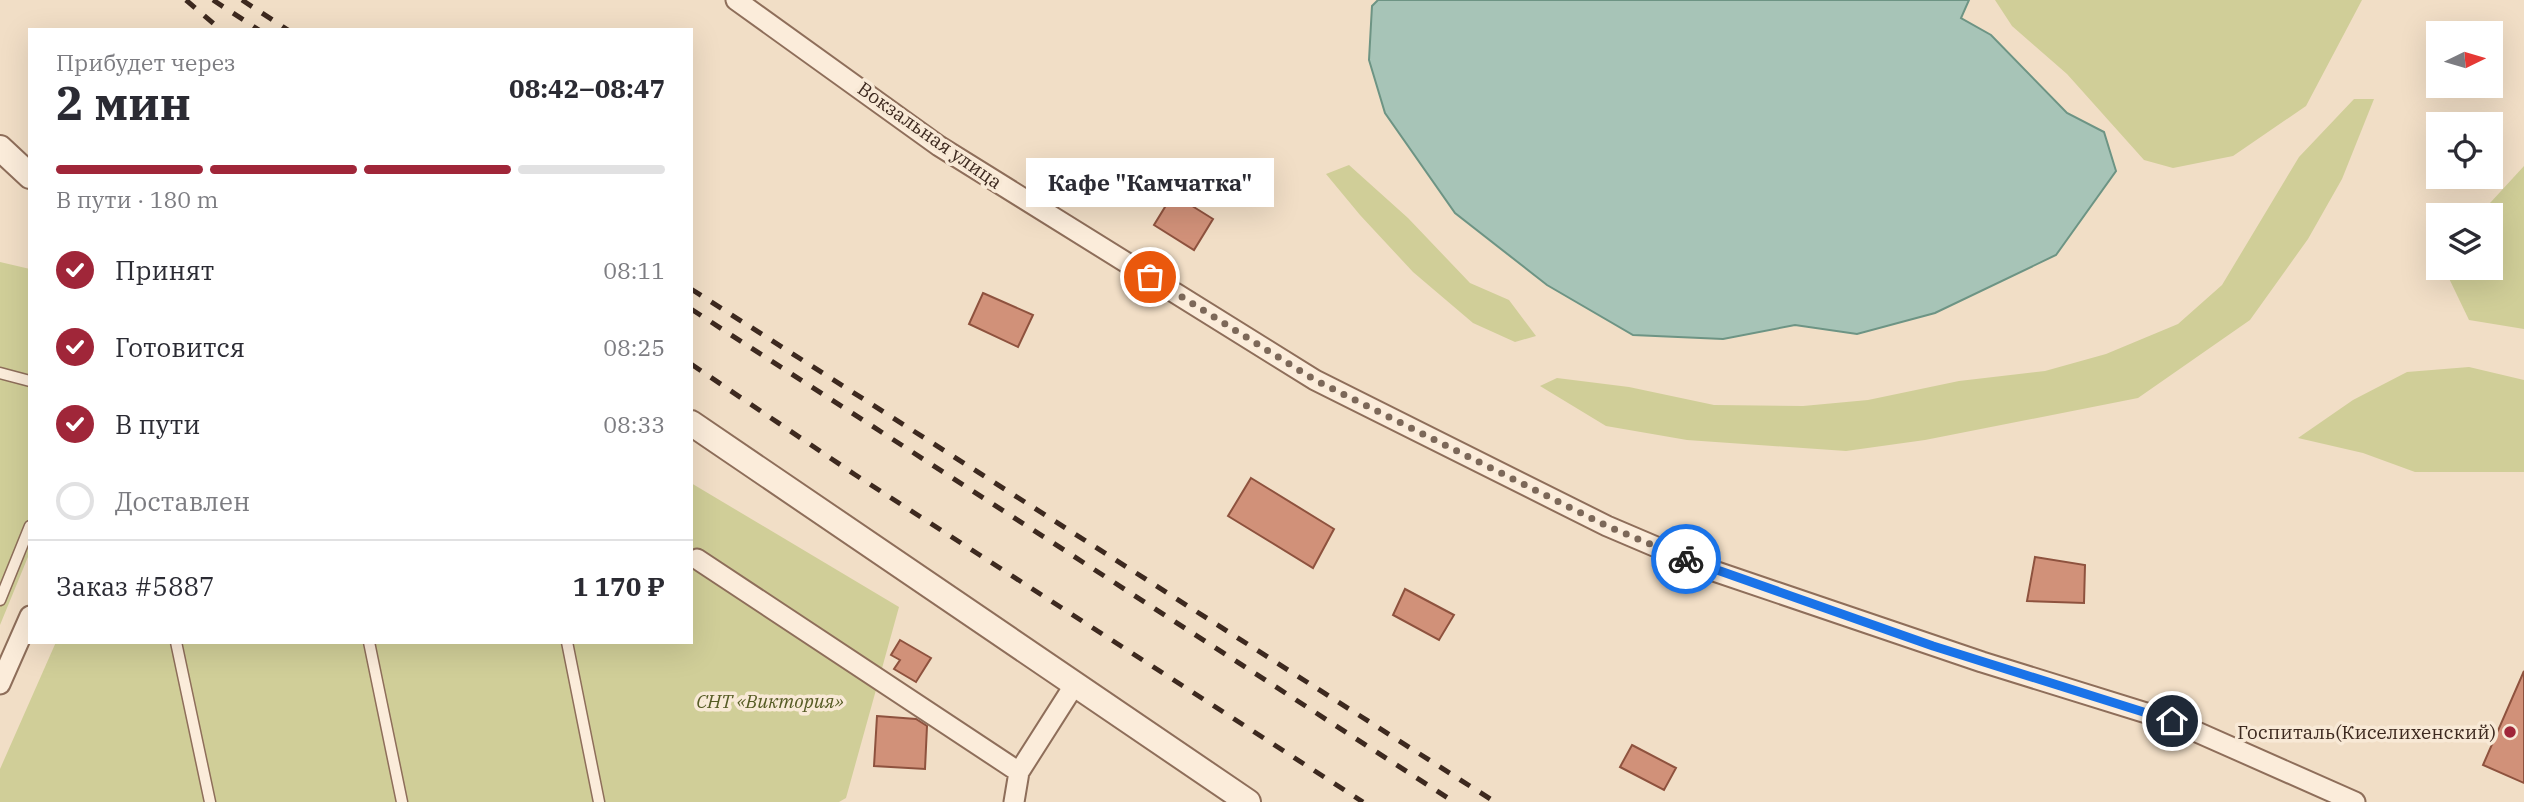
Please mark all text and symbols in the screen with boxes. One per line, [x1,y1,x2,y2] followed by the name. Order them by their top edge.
[2426,21,2502,98] north arrow
[2426,21,2503,280] map controls
[56,47,236,77] text: Прибудет через
[509,71,665,105] text: 08:42–08:47
[56,73,191,133] text: 2 мин
[853,76,1007,194] street label: Вокзальная улица
[2426,112,2503,189] button: locate
[1026,158,1274,207] callout: Кафе "Камчатка"
[1048,167,1252,197] text: Кафе "Камчатка"
[56,184,218,214] text: В пути · 180 m
[2426,203,2503,280] button: layers
[1120,247,1180,307] pin
[56,251,94,289] icon: check
[115,253,214,287] text: Принят
[603,255,665,285] text: 08:11
[1131,258,1169,296] icon: bag
[56,328,94,366] icon: check
[115,330,245,364] text: Готовится
[603,332,665,362] text: 08:25
[56,405,94,443] icon: check
[115,407,200,441] text: В пути
[603,409,665,439] text: 08:33
[115,484,250,518] text: Доставлен
[1651,524,1721,594] courier
[1667,540,1705,578] icon: bike
[56,569,215,603] text: Заказ #5887
[573,569,665,603] text: 1 170 ₽
[696,689,844,713] park label: СНТ «Виктория»
[2142,691,2202,751] pin
[2153,702,2191,740] icon: home
[2237,720,2496,744] place label: Госпиталь(Киселихенский)
[2502,724,2518,740] marker: Госпиталь(Киселихенский)

